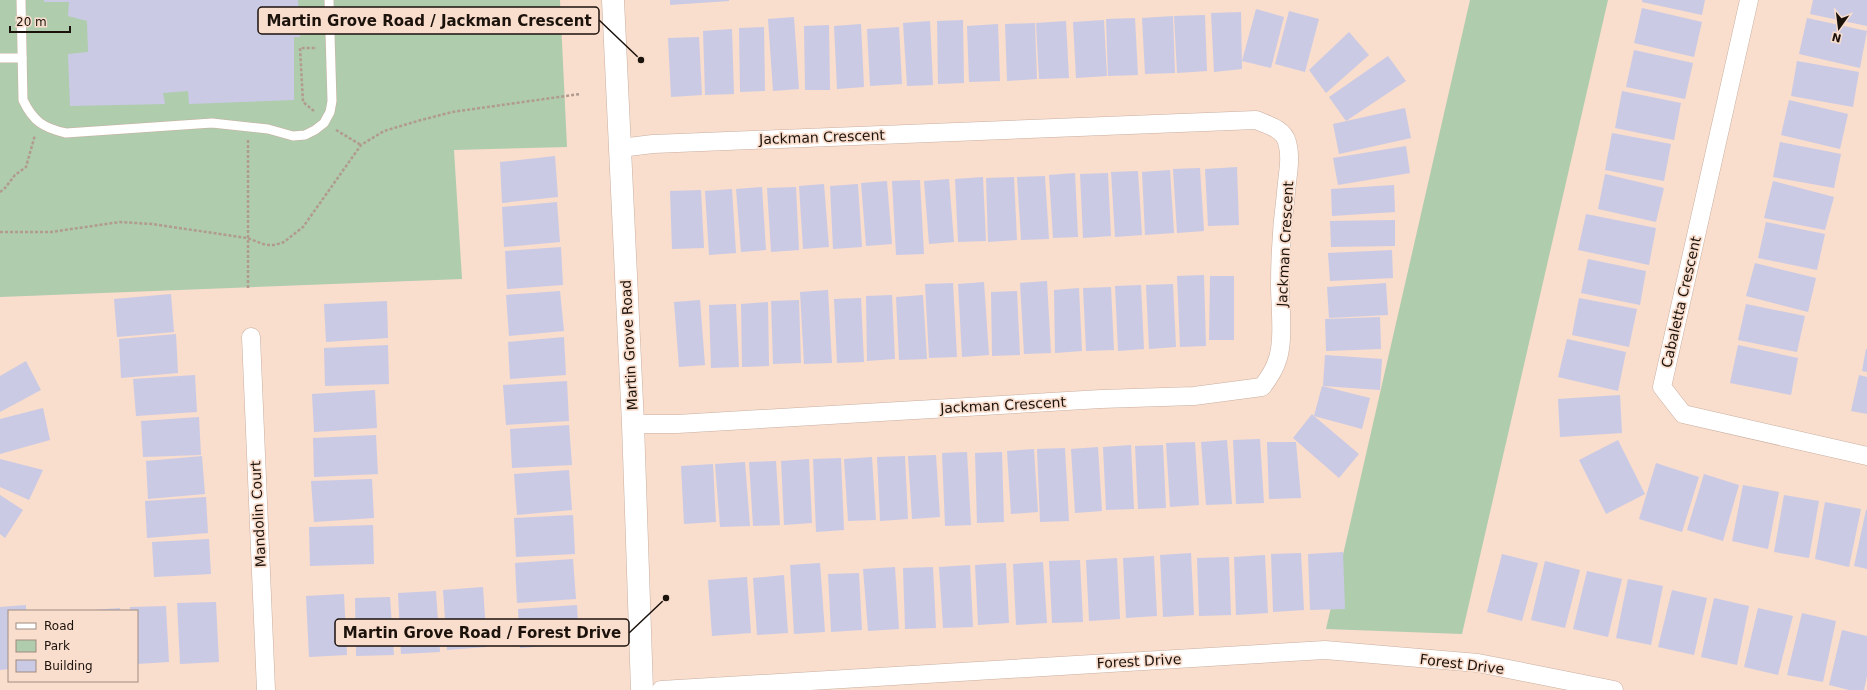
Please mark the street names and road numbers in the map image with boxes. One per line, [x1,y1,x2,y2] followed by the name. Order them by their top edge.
[758,127,886,147] street label: Jackman Crescent
[1274,180,1296,308] street label: Jackman Crescent
[1658,234,1704,369] street label: Cabaletta Crescent
[618,279,640,411] street label: Martin Grove Road
[939,394,1067,416] street label: Jackman Crescent
[247,460,269,568] street label: Mandolin Court
[1096,651,1182,671] street label: Forest Drive
[1419,651,1505,677] street label: Forest Drive

